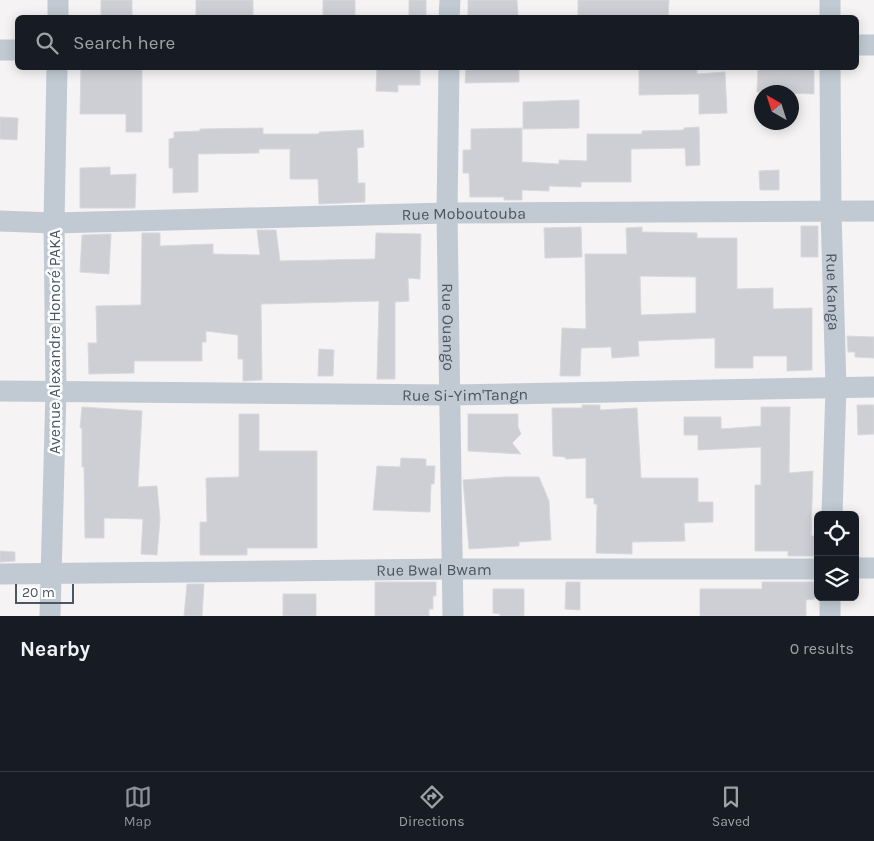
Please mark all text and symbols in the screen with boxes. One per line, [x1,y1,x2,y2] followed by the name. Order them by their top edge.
[15,15,859,70] search box
[33,29,61,57] icon: search
[73,32,175,54] text: Search here
[754,85,799,130] north arrow
[401,204,526,224] street label: Rue Moboutouba
[45,230,64,454] street label: Avenue Alexandre Honoré PAKA
[822,253,843,331] street label: Rue Kanga
[438,283,458,371] street label: Rue Ouango
[402,385,528,405] street label: Rue Si-Yim'Tangn
[814,511,859,601] map controls
[814,511,859,556] button: locate
[814,556,859,601] button: layers
[376,560,492,580] street label: Rue Bwal Bwam
[15,581,74,604] scale bar
[22,584,55,601] text: 20 m
[20,637,90,661] text: Nearby
[790,639,854,658] text: 0 results
[124,783,152,830] tab: Map
[399,783,465,830] tab: Directions
[712,783,750,830] tab: Saved

